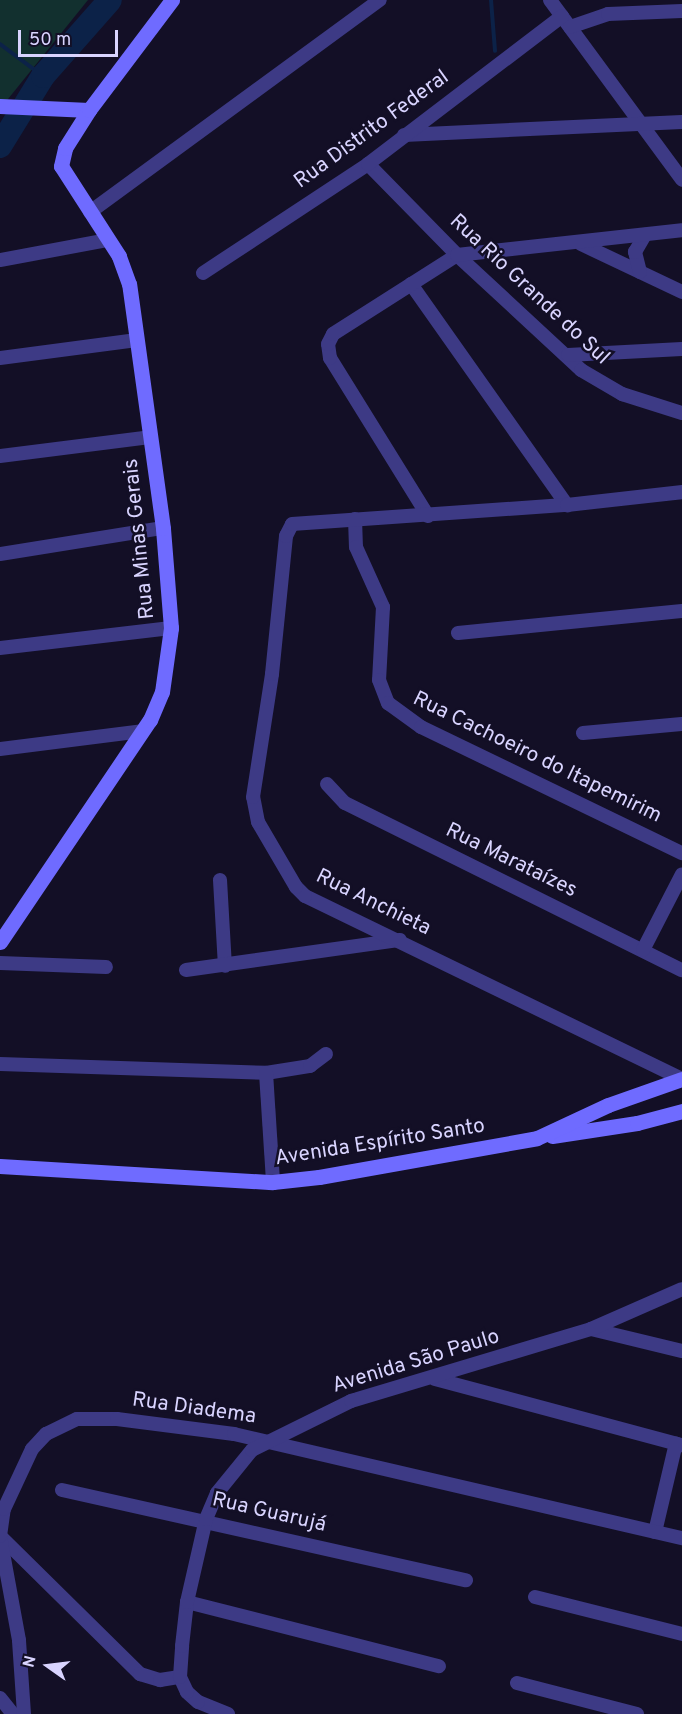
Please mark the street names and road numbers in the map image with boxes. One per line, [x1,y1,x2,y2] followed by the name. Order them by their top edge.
[290,65,454,195] street label: Rua Distrito Federal
[444,209,614,371] street label: Rua Rio Grande do Sul
[119,457,161,621] street label: Rua Minas Gerais
[409,687,665,829] street label: Rua Cachoeiro do Itapemirim
[441,818,581,904] street label: Rua Marataízes
[311,864,435,942] street label: Rua Anchieta
[273,1114,487,1172] street label: Avenida Espírito Santo
[329,1325,503,1399] street label: Avenida São Paulo
[130,1388,258,1430] street label: Rua Diadema
[210,1488,328,1538] street label: Rua Guarujá

